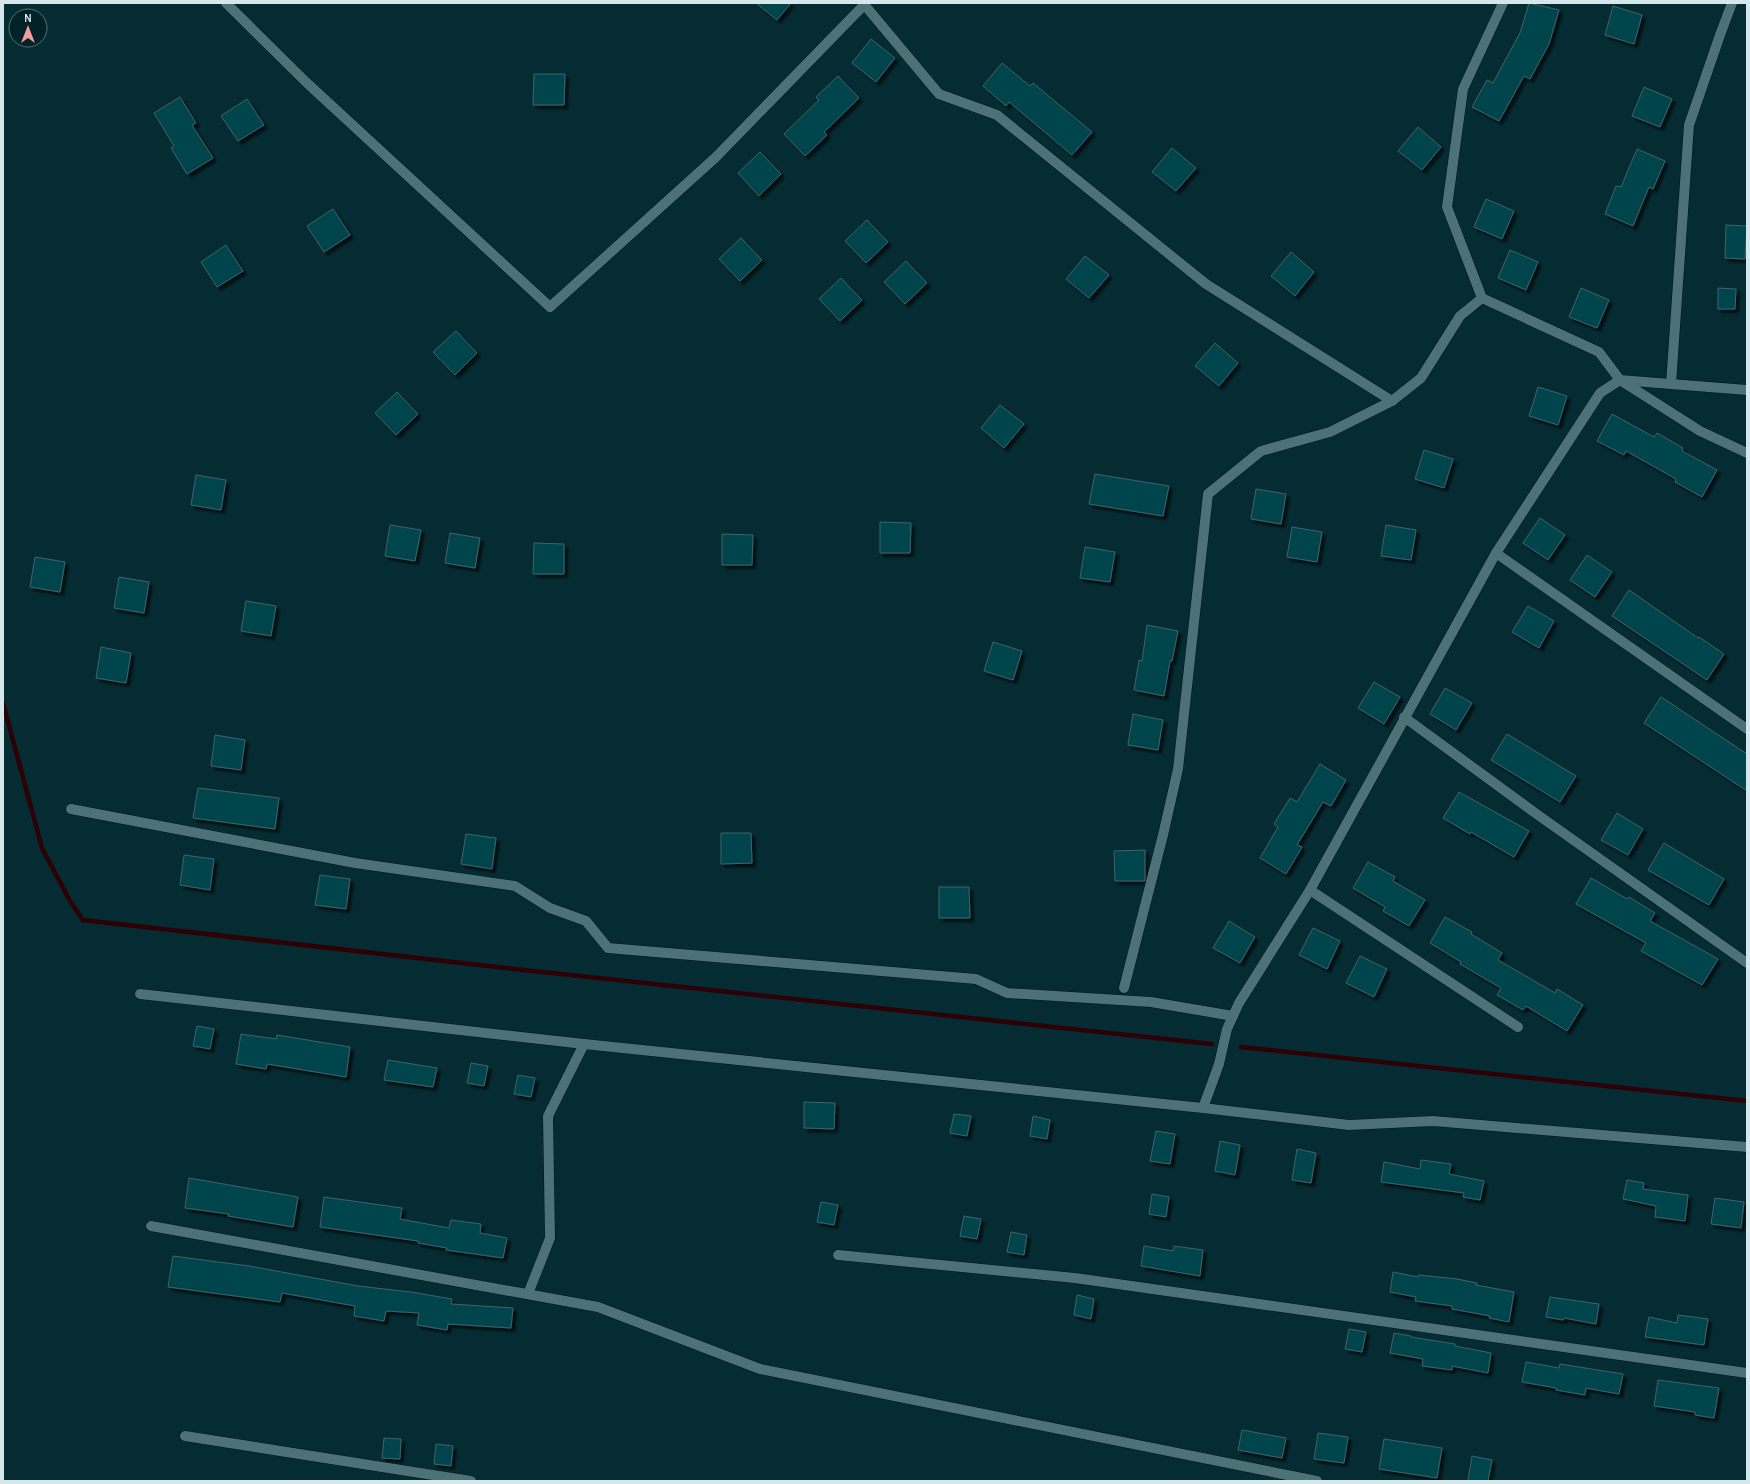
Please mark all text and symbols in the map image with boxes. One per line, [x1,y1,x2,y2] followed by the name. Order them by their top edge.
[8,8,48,48] north arrow
[24,12,32,25] text: N

